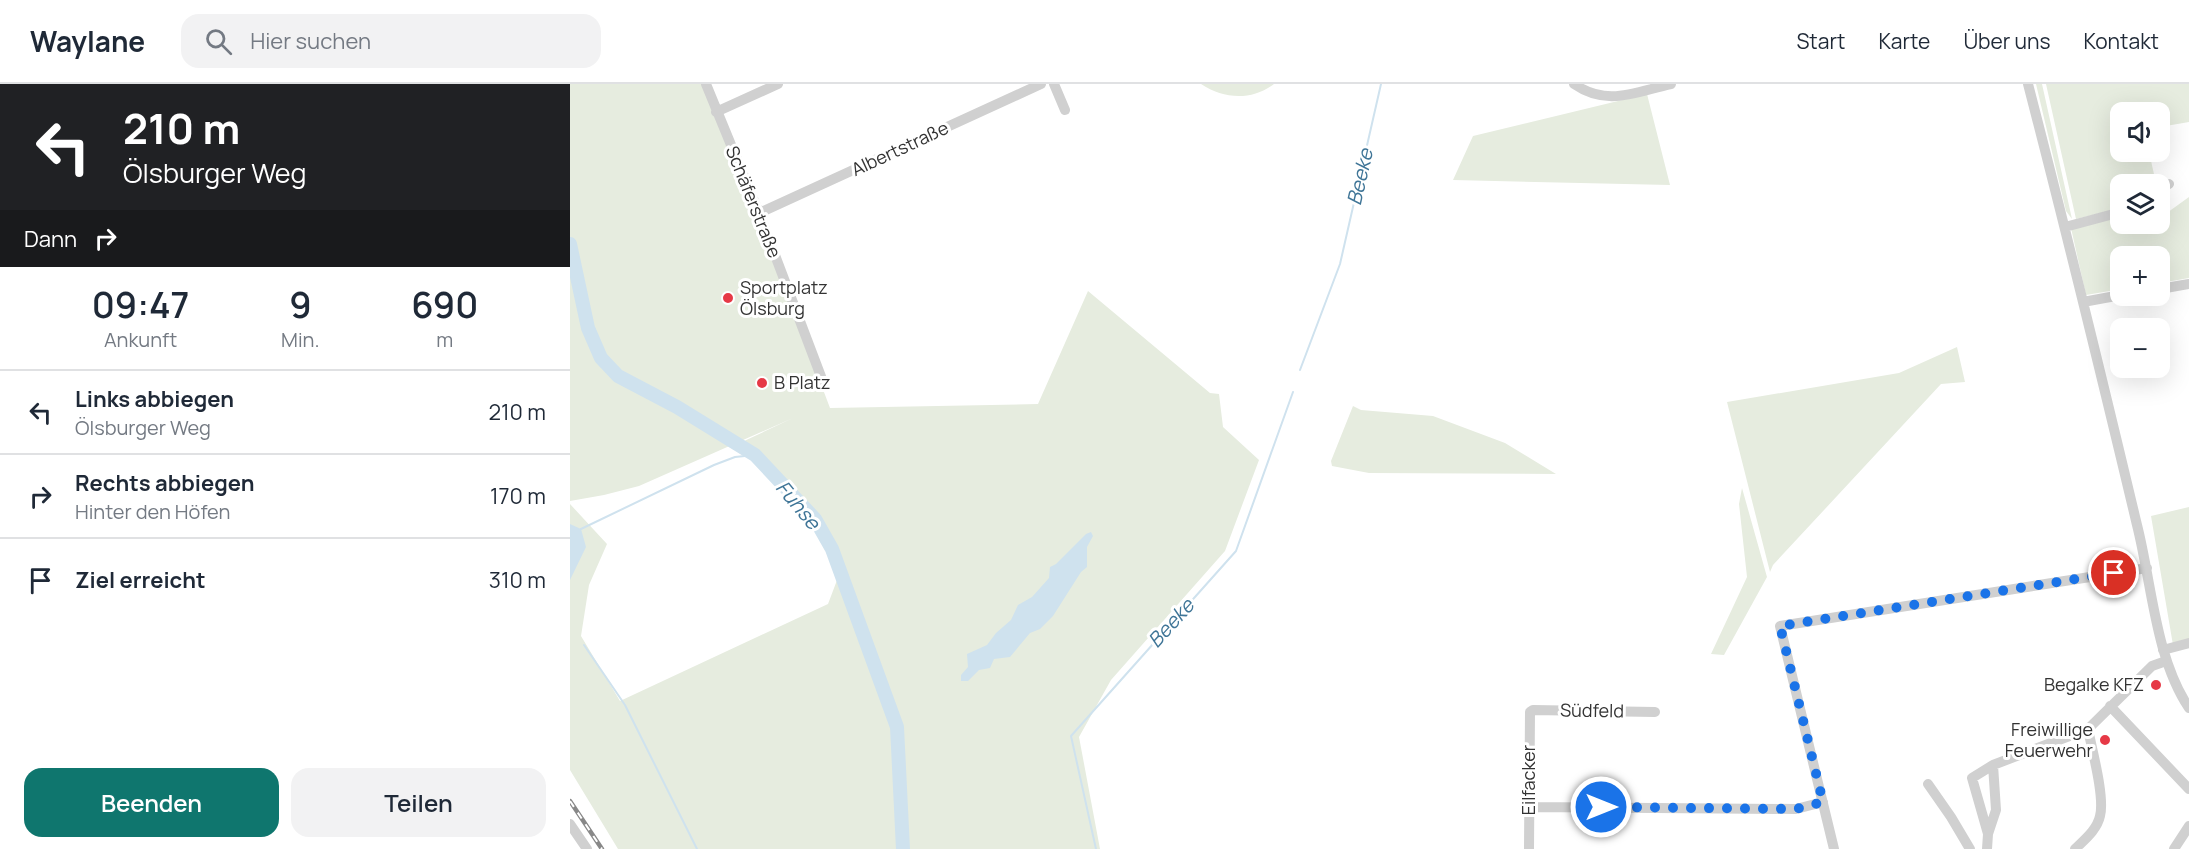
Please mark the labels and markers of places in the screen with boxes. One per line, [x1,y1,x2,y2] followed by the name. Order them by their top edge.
[740,275,828,320] place label: Sportplatz Ölsburg
[721,291,735,305] marker: Sportplatz Ölsburg
[774,370,830,394] place label: B Platz
[755,376,769,390] marker: B Platz
[2088,547,2139,598] pin
[2044,672,2144,696] place label: Begalke KFZ
[2149,678,2163,692] marker: Begalke KFZ
[2005,717,2093,762] place label: Freiwillige Feuerwehr
[2098,733,2112,747] marker: Freiwillige Feuerwehr

